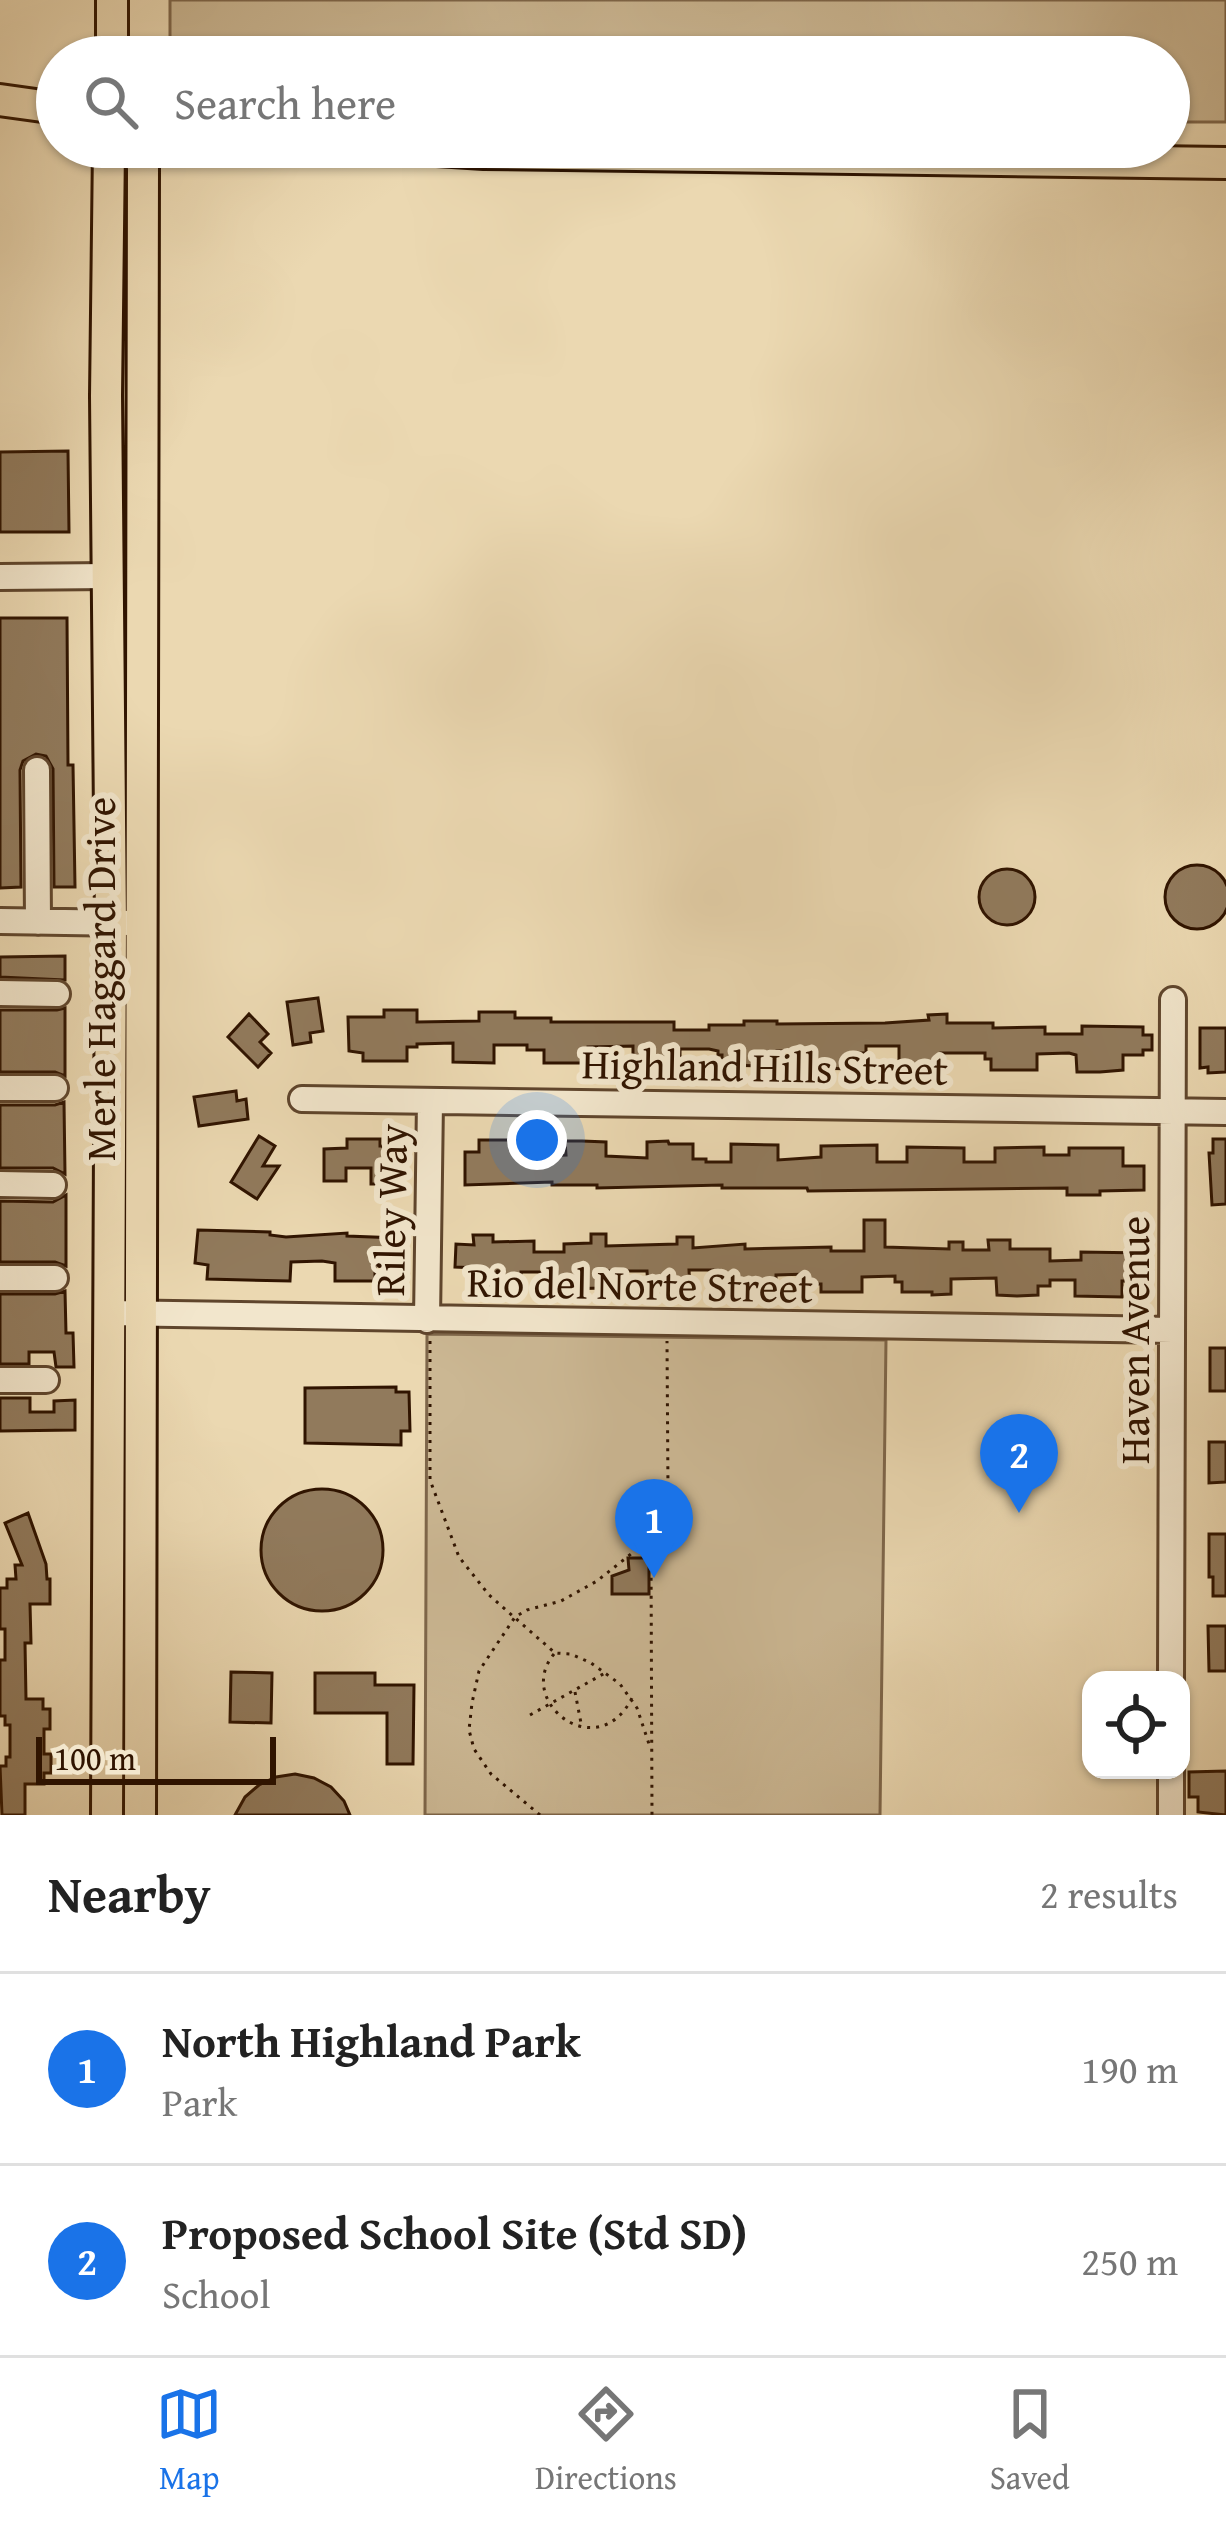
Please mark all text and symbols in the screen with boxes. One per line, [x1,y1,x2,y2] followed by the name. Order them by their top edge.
[36,36,1190,168] search box
[78,69,144,135] icon: search
[174,70,396,135] text: Search here
[69,797,130,1161] street label: Merle Haggard Drive
[581,1032,949,1100] street label: Highland Hills Street
[507,1110,567,1170] your location
[358,1123,422,1297] street label: Riley Way
[1103,1216,1164,1464] street label: Haven Avenue
[466,1250,814,1318] street label: Rio del Norte Street
[980,1414,1058,1513] pin: 2
[615,1479,693,1578] pin: 1
[1082,1671,1190,1779] map controls
[1082,1671,1190,1779] button: locate
[36,1731,276,1784] scale bar
[54,1734,136,1782] text: 100 m
[48,1856,211,1931] text: Nearby
[1040,1865,1178,1922] text: 2 results
[162,2008,581,2073] text: North Highland Park
[77,2040,97,2097] text: 1
[1081,2040,1178,2097] text: 190 m
[162,2073,237,2130] text: Park
[162,2200,747,2265] text: Proposed School Site (Std SD)
[77,2232,97,2289] text: 2
[1081,2232,1178,2289] text: 250 m
[162,2265,270,2322] text: School
[156,2381,222,2501] tab: Map
[535,2381,677,2501] tab: Directions
[990,2381,1070,2501] tab: Saved

